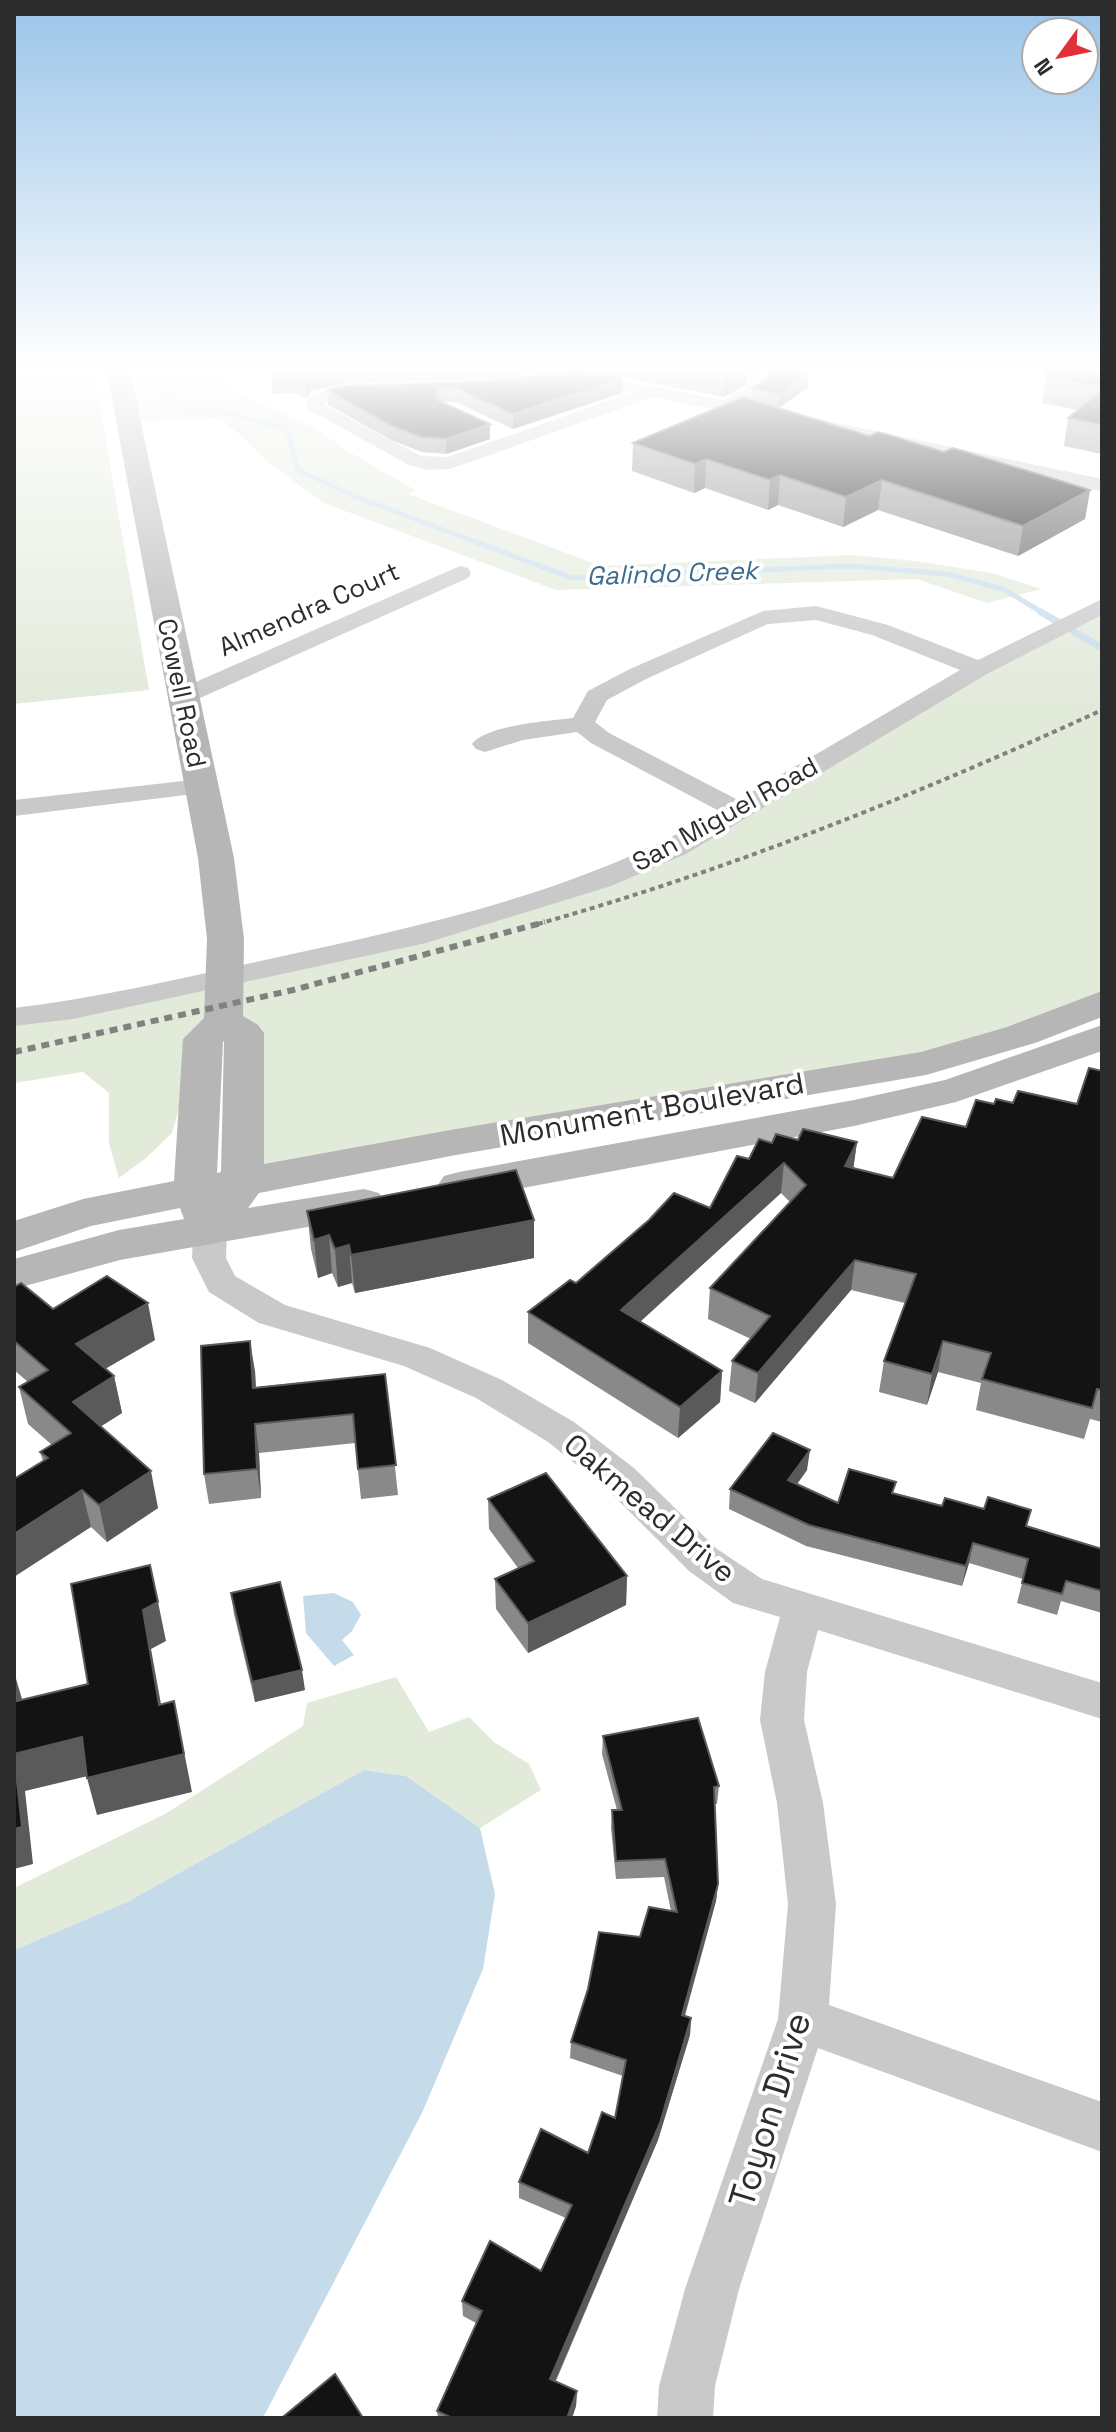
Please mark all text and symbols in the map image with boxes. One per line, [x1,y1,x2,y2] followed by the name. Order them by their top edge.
[1020,16,1100,96] north arrow
[1027,53,1059,81] text: N
[586,553,761,593] water label: Galindo Creek
[213,554,405,664] street label: Almendra Court
[150,615,214,771] street label: Cowell Road
[626,749,824,879] street label: San Miguel Road
[497,1063,807,1155] street label: Monument Boulevard
[556,1425,744,1591] street label: Oakmead Drive
[719,2007,821,2213] street label: Toyon Drive

